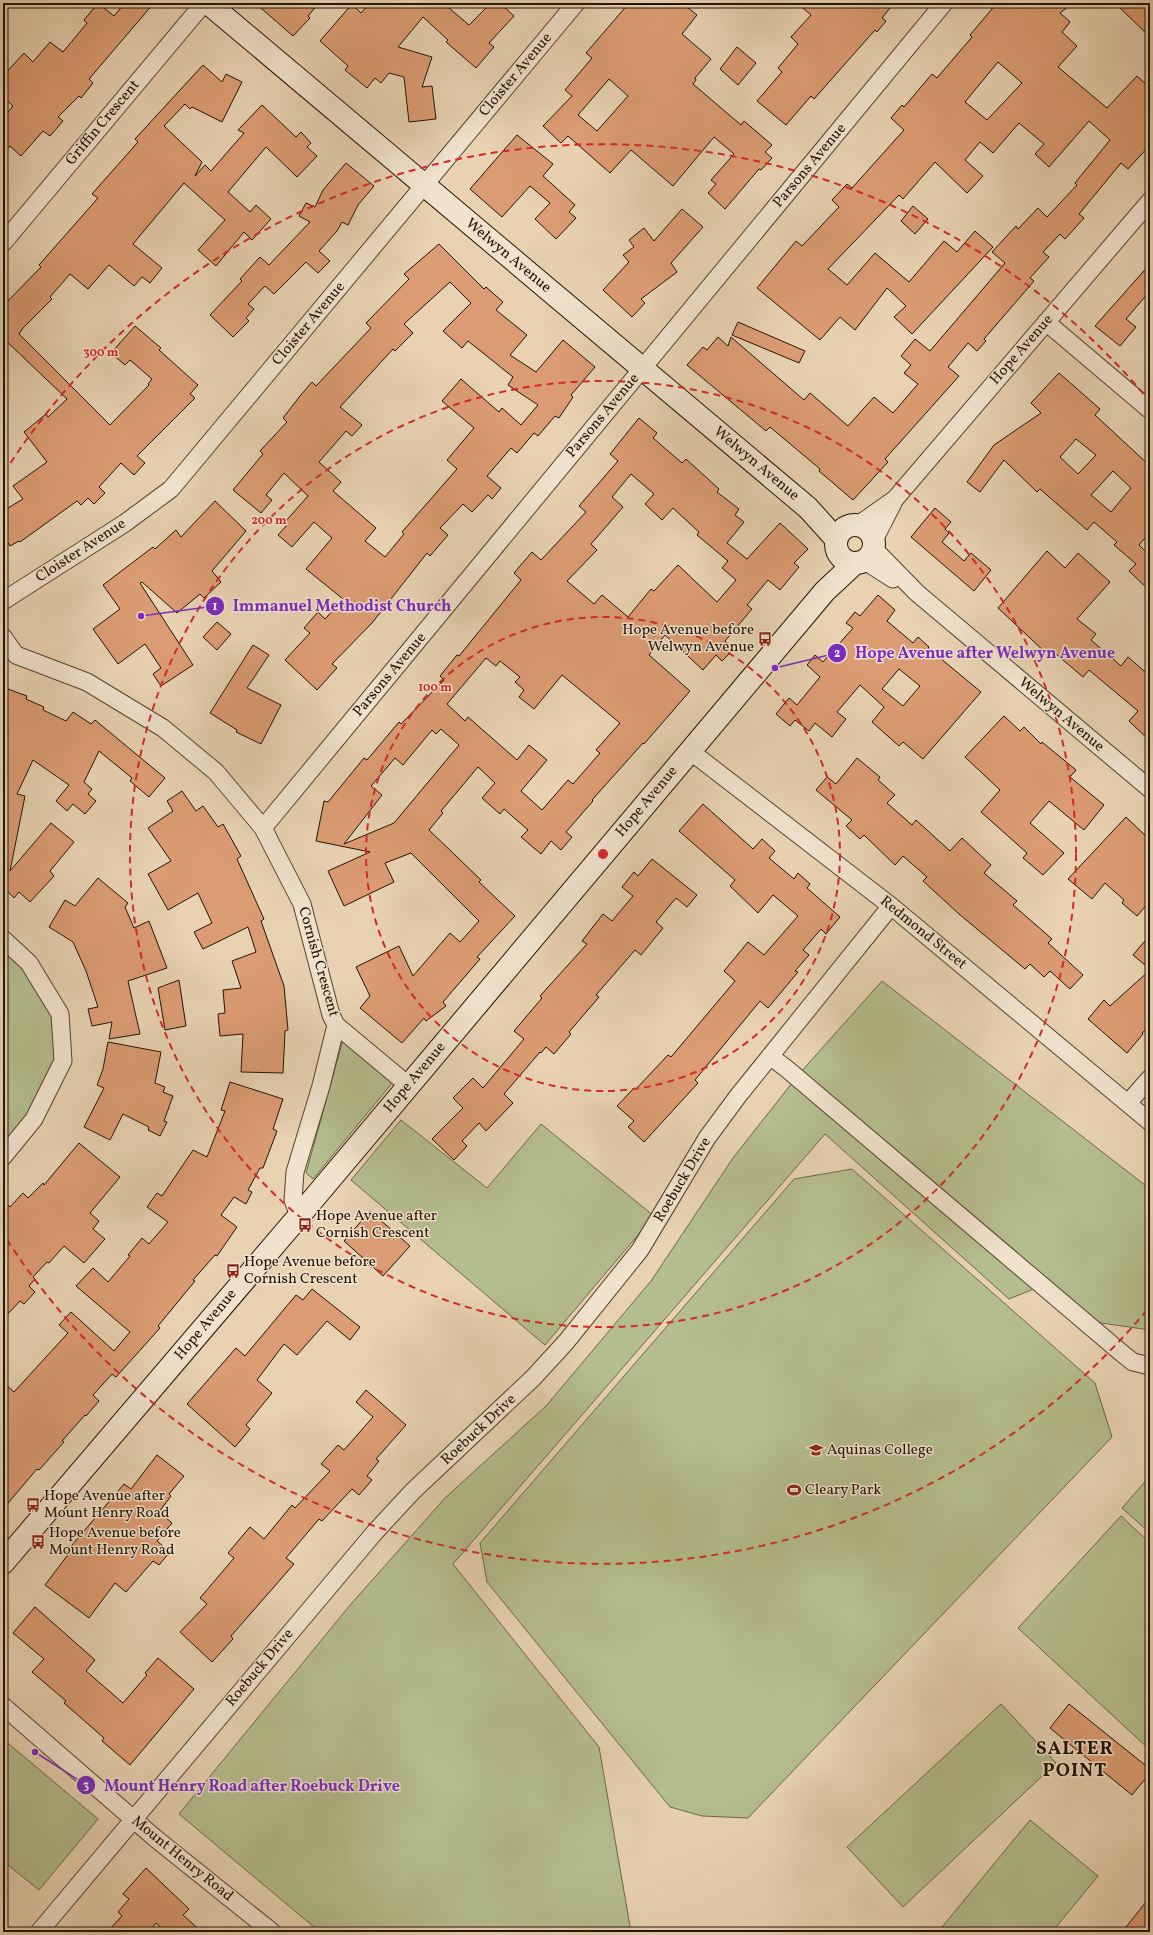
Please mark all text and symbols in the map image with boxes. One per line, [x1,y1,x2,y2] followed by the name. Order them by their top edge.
[475,29,557,121] street label: Cloister Avenue
[61,76,145,170] street label: Griffin Crescent
[768,119,852,213] street label: Parsons Avenue
[461,214,555,298] street label: Welwyn Avenue
[268,278,350,370] street label: Cloister Avenue
[986,310,1058,390] street label: Hope Avenue
[84,345,119,361] text: 300 m
[561,369,645,463] street label: Parsons Avenue
[709,422,803,506] street label: Welwyn Avenue
[251,513,287,529] text: 200 m
[32,514,130,588] street label: Cloister Avenue
[205,592,459,620] callout: Immanuel Methodist Church
[233,596,451,618] text: Immanuel Methodist Church
[213,599,218,615] text: 1
[622,620,754,658] place label: Hope Avenue before Welwyn Avenue
[348,628,432,722] street label: Parsons Avenue
[757,631,773,647] bus stop icon: Hope Avenue before Welwyn Avenue
[827,639,1124,667] callout: Hope Avenue after Welwyn Avenue
[855,643,1115,665] text: Hope Avenue after Welwyn Avenue
[834,646,840,662] text: 2
[1014,673,1108,757] street label: Welwyn Avenue
[418,680,452,696] text: 100 m
[611,762,683,842] street label: Hope Avenue
[596,847,610,861] centre of rings
[875,891,971,975] street label: Redmond Street
[292,905,344,1019] street label: Cornish Crescent
[379,1038,451,1118] street label: Hope Avenue
[649,1134,717,1226] street label: Roebuck Drive
[316,1206,437,1244] place label: Hope Avenue after Cornish Crescent
[297,1217,313,1233] bus stop icon: Hope Avenue after Cornish Crescent
[244,1252,376,1290] place label: Hope Avenue before Cornish Crescent
[225,1263,241,1279] bus stop icon: Hope Avenue before Cornish Crescent
[170,1285,242,1365] street label: Hope Avenue
[437,1390,521,1470] street label: Roebuck Drive
[827,1440,933,1461] place label: Aquinas College
[808,1442,824,1458] school or university icon: Aquinas College
[805,1480,881,1501] place label: Cleary Park
[786,1482,802,1498] sports icon: Cleary Park
[44,1486,170,1524] place label: Hope Avenue after Mount Henry Road
[25,1497,41,1513] bus stop icon: Hope Avenue after Mount Henry Road
[49,1523,181,1561] place label: Hope Avenue before Mount Henry Road
[30,1534,46,1550] bus stop icon: Hope Avenue before Mount Henry Road
[221,1625,299,1711] street label: Roebuck Drive
[1036,1736,1114,1784] district label: SALTER POINT
[76,1771,408,1799] callout: Mount Henry Road after Roebuck Drive
[104,1776,400,1798] text: Mount Henry Road after Roebuck Drive
[83,1778,89,1794] text: 3
[127,1811,237,1907] street label: Mount Henry Road

